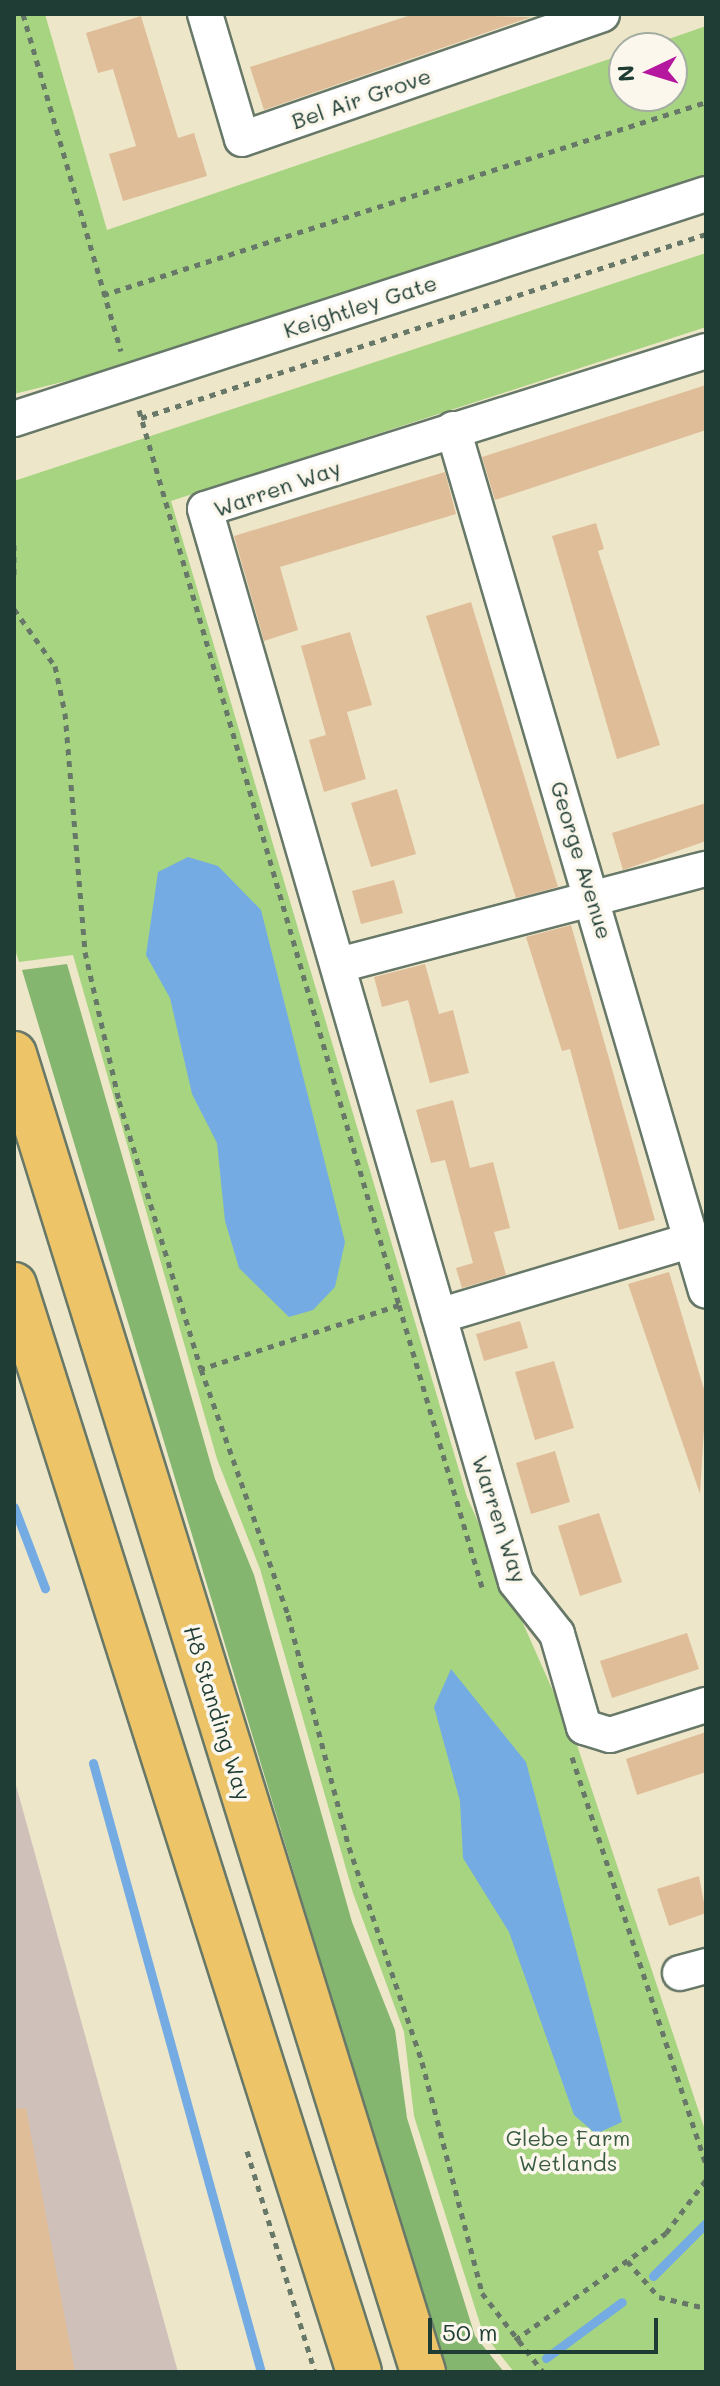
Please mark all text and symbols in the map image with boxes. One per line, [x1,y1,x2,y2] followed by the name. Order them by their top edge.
[608,32,688,112] north arrow
[288,62,434,134] street label: Bel Air Grove
[611,64,641,83] text: N
[280,269,440,343] street label: Keightley Gate
[210,454,344,522] street label: Warren Way
[545,778,619,942] street label: George Avenue
[467,1452,533,1586] street label: Warren Way
[179,1623,257,1803] street label: H8 Standing Way
[506,2124,630,2176] park label: Glebe Farm Wetlands
[432,2302,662,2352] scale bar
[442,2316,498,2347] text: 50 m

